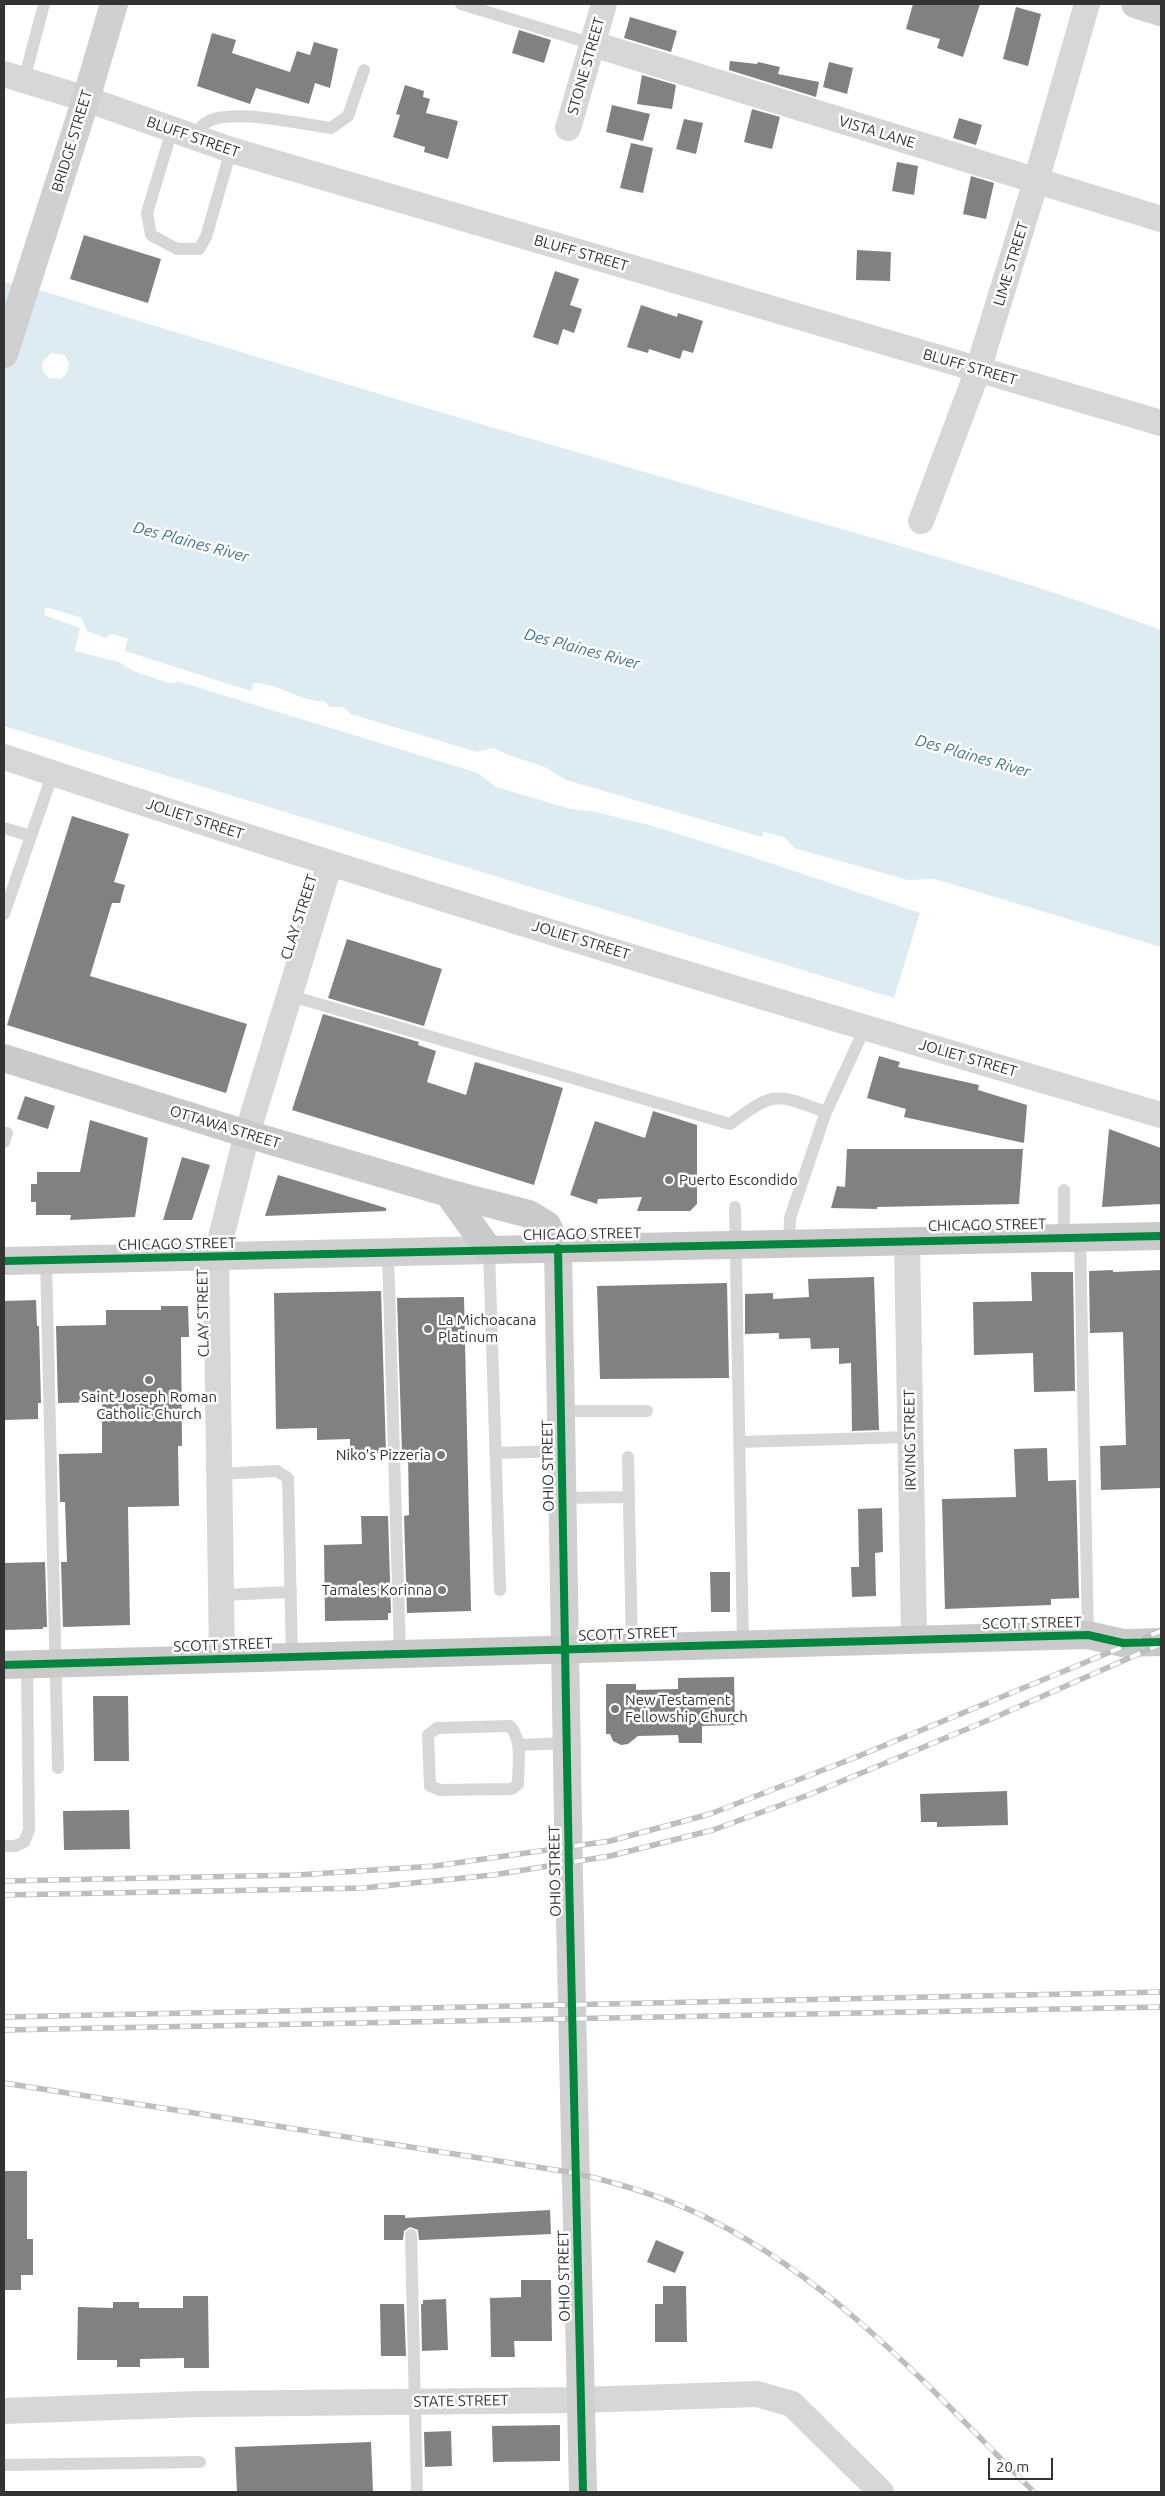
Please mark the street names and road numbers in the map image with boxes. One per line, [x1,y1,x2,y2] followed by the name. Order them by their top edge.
[563,15,609,117] street label: STONE STREET
[48,88,96,194] street label: BRIDGE STREET
[837,112,917,152] street label: VISTA LANE
[144,113,242,161] street label: BLUFF STREET
[990,220,1032,308] street label: LIME STREET
[532,231,630,275] street label: BLUFF STREET
[921,345,1019,389] street label: BLUFF STREET
[144,795,246,843] street label: JOLIET STREET
[277,872,321,962] street label: CLAY STREET
[530,917,632,963] street label: JOLIET STREET
[917,1035,1019,1081] street label: JOLIET STREET
[167,1102,283,1152] street label: OTTAWA STREET
[928,1215,1046,1235] street label: CHICAGO STREET
[523,1224,641,1244] street label: CHICAGO STREET
[118,1234,236,1254] street label: CHICAGO STREET
[193,1268,213,1358] street label: CLAY STREET
[900,1389,920,1491] street label: IRVING STREET
[538,1420,558,1512] street label: OHIO STREET
[982,1613,1082,1633] street label: SCOTT STREET
[578,1623,678,1645] street label: SCOTT STREET
[173,1634,273,1656] street label: SCOTT STREET
[545,1825,565,1917] street label: OHIO STREET
[554,2230,574,2322] street label: OHIO STREET
[413,2391,509,2411] street label: STATE STREET

